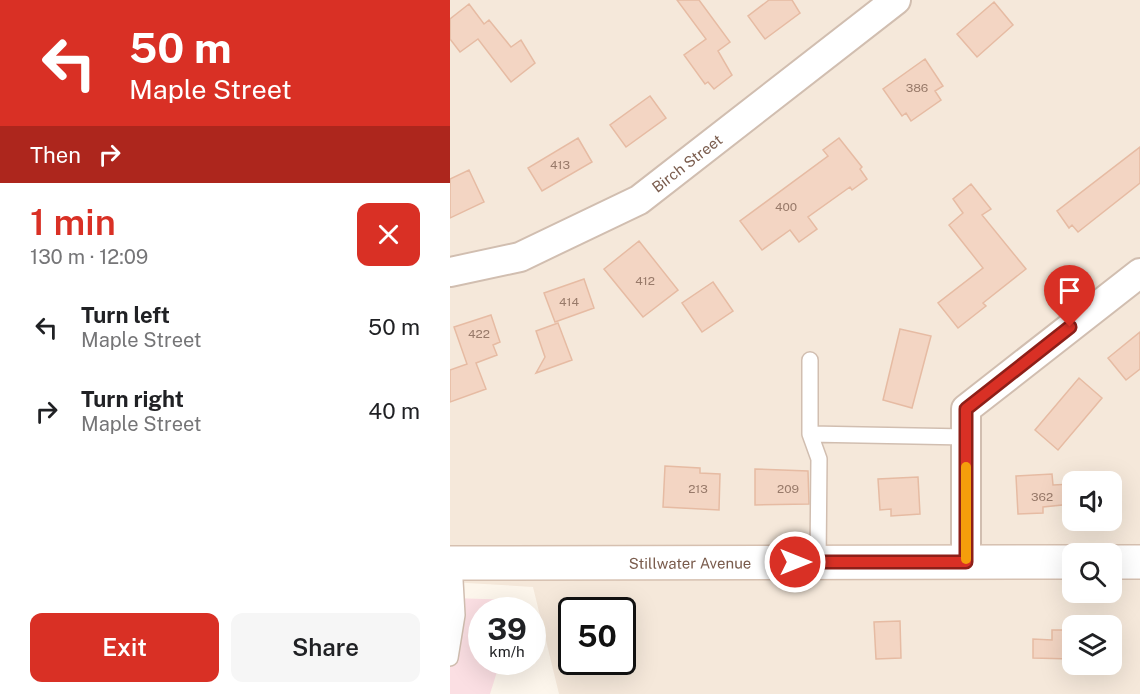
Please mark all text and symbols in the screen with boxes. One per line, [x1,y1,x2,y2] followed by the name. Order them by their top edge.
[129,23,232,72] text: 50 m
[30,24,108,102] icon: left
[129,73,292,105] text: Maple Street
[906,81,928,95] house number: 386
[648,130,725,195] street label: Birch Street
[93,138,126,171] icon: right
[30,142,81,168] text: Then
[550,158,570,172] house number: 413
[775,200,797,214] house number: 400
[30,201,116,243] text: 1 min
[357,203,420,266] button: close
[30,245,148,269] text: 130 m · 12:09
[1044,265,1095,327] pin
[635,274,655,288] house number: 412
[1053,274,1086,307] icon: arrive
[559,295,579,309] house number: 414
[81,302,170,328] text: Turn left
[30,311,63,344] icon: left
[368,314,420,340] text: 50 m
[468,327,490,341] house number: 422
[81,328,202,352] text: Maple Street
[81,386,184,412] text: Turn right
[30,395,63,428] icon: right
[368,398,420,424] text: 40 m
[81,412,202,436] text: Maple Street
[1062,471,1122,675] map controls
[1062,471,1122,531] button: sound
[688,482,708,496] house number: 213
[777,482,799,496] house number: 209
[1031,490,1053,504] house number: 362
[763,530,827,594] position arrow
[1062,543,1122,603] button: search
[629,554,751,571] street label: Stillwater Avenue
[558,597,636,675] speed limit sign: 50
[487,611,527,647] text: 39
[30,613,219,682] button: Exit
[231,613,420,682] button: Share
[1062,615,1122,675] button: layers
[489,643,525,660] text: km/h

